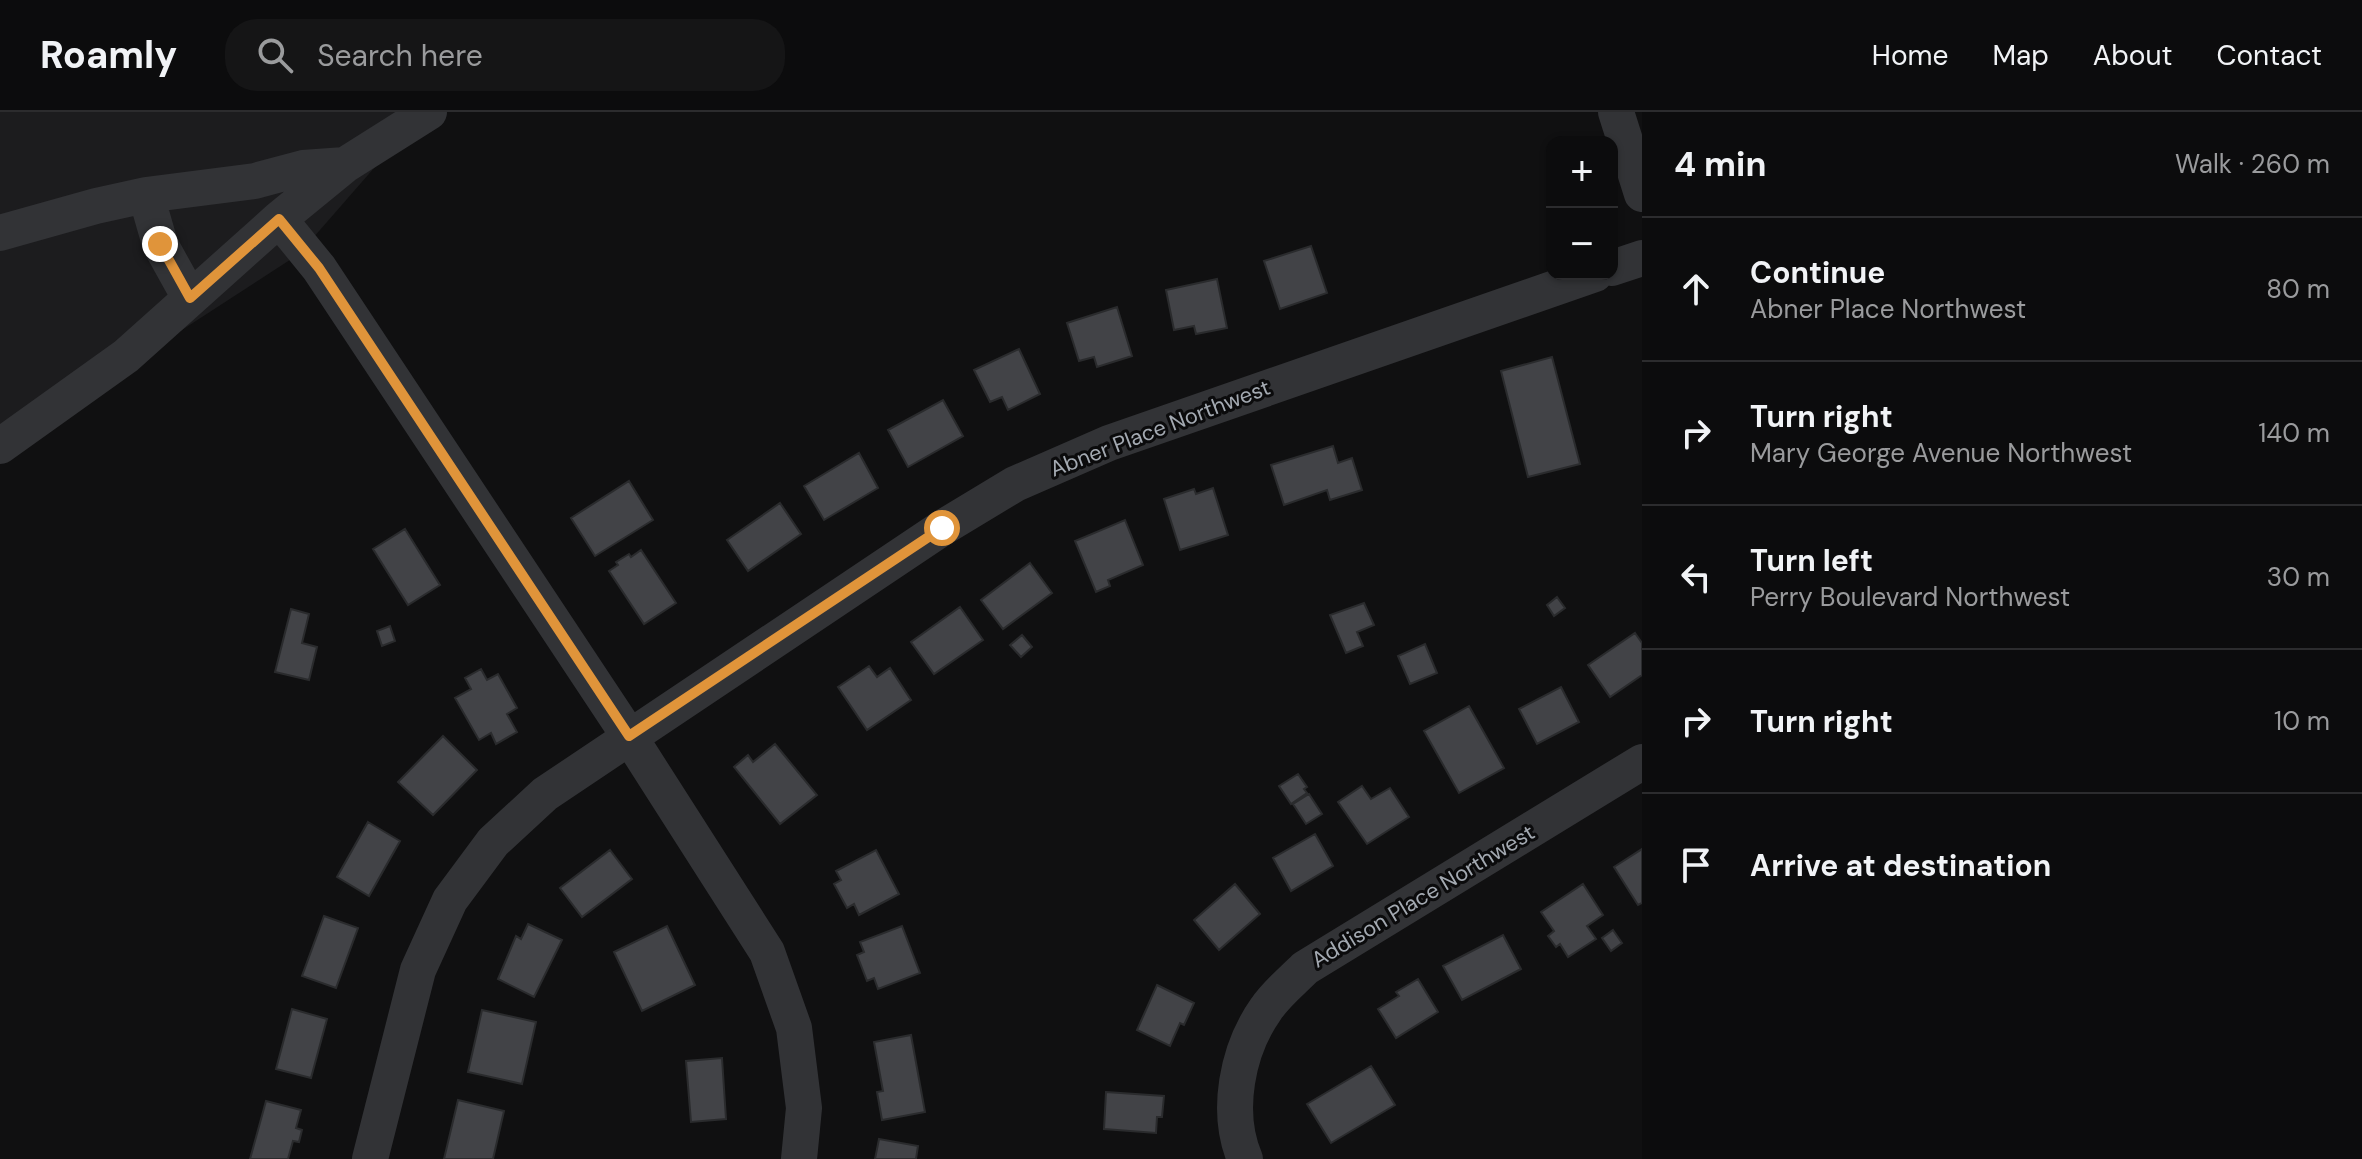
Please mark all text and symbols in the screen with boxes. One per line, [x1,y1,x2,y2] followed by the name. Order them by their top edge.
[225,19,785,91] search box
[40,30,177,80] text: Roamly
[253,33,297,77] icon: search
[317,36,483,75] text: Search here
[1872,37,1948,74] text: Home
[1992,37,2049,74] text: Map
[2093,37,2172,74] text: About
[2216,37,2322,74] text: Contact
[1546,136,1618,280] map controls
[1546,136,1618,208] button: +
[1674,142,1766,187] text: 4 min
[2175,147,2330,181] text: Walk · 260 m
[1546,208,1618,280] button: −
[142,226,178,262] route end
[1750,253,1885,292] text: Continue
[1674,267,1718,311] icon: ahead
[2266,272,2330,306] text: 80 m
[1750,292,2026,326] text: Abner Place Northwest
[1046,373,1274,483] street label: Abner Place Northwest
[1750,397,1893,436] text: Turn right
[1674,411,1718,455] icon: right
[2258,416,2330,450] text: 140 m
[1750,436,2132,470] text: Mary George Avenue Northwest
[924,510,960,546] route start
[1750,541,1873,580] text: Turn left
[1674,555,1718,599] icon: left
[2267,560,2330,594] text: 30 m
[1750,580,2070,614] text: Perry Boulevard Northwest
[1674,699,1718,743] icon: right
[1750,702,1893,741] text: Turn right
[2274,704,2330,738] text: 10 m
[1306,818,1540,974] street label: Addison Place Northwest
[1674,843,1718,887] icon: arrive
[1750,846,2051,885] text: Arrive at destination

